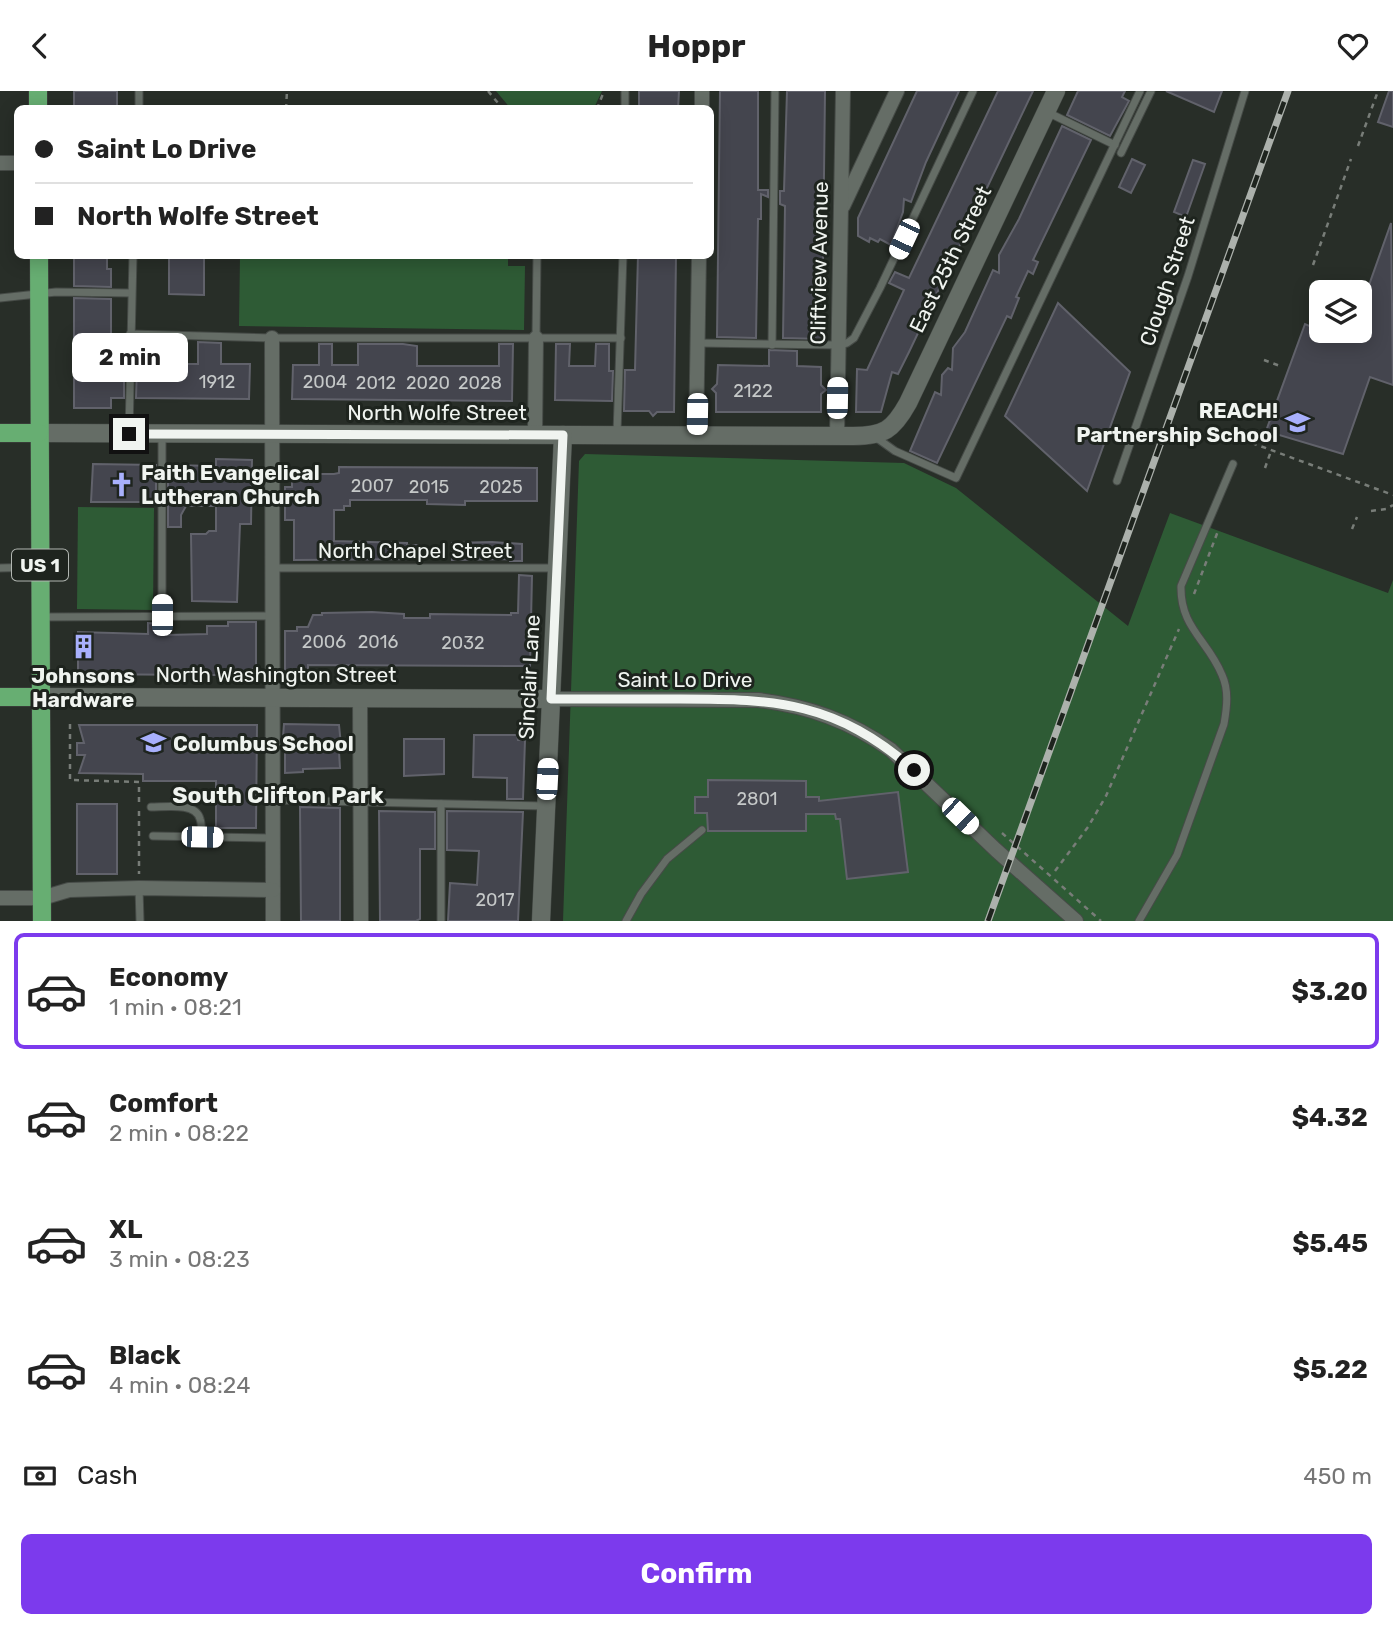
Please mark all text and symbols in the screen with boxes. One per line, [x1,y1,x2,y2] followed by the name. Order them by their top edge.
[21,27,59,65] icon: back
[647,27,746,65] text: Hoppr
[1334,27,1372,65] icon: heart
[77,134,256,165] text: Saint Lo Drive
[805,181,833,345] street label: Cliftview Avenue
[904,182,996,336] street label: East 25th Street
[77,201,319,232] text: North Wolfe Street
[1134,213,1200,349] street label: Clough Street
[886,216,923,262] car
[1309,280,1372,343] map controls
[1309,280,1372,343] button: layers
[71,333,187,381] callout: 2 min
[99,343,161,371] text: 2 min
[199,371,235,393] house number: 1912
[303,371,347,393] house number: 2004
[356,372,396,394] house number: 2012
[406,372,450,394] house number: 2020
[458,372,502,394] house number: 2028
[827,377,848,419] car
[733,380,773,402] house number: 2122
[687,393,708,435] car
[1076,398,1278,447] place label: REACH! Partnership School
[347,400,527,425] street label: North Wolfe Street
[1284,408,1312,436] school or university icon: REACH! Partnership School
[113,418,145,450] route end
[141,460,320,509] place label: Faith Evangelical Lutheran Church
[107,470,135,498] church icon: Faith Evangelical Lutheran Church
[351,475,393,497] house number: 2007
[409,476,449,498] house number: 2015
[479,476,523,498] house number: 2025
[318,538,512,563] street label: North Chapel Street
[12,549,68,580] road number: US 1
[152,594,173,636] car
[513,614,545,740] street label: Sinclair Lane
[302,631,346,653] house number: 2006
[358,631,398,653] house number: 2016
[69,632,97,660] building icon: Johnsons Hardware
[441,632,485,654] house number: 2032
[155,662,397,687] street label: North Washington Street
[31,663,135,712] place label: Johnsons Hardware
[617,667,753,692] street label: Saint Lo Drive
[139,729,167,757] school or university icon: Columbus School
[173,731,354,756] place label: Columbus School
[898,754,930,786] route start
[536,757,559,801] car
[172,781,384,809] district label: South Clifton Park
[736,788,778,810] house number: 2801
[938,794,983,838] car
[181,826,224,848] car
[476,889,514,911] house number: 2017
[25,960,88,1023] icon: car
[109,962,228,993] text: Economy
[1292,976,1368,1007] text: $3.20
[109,993,242,1021] text: 1 min · 08:21
[25,1086,88,1149] icon: car
[109,1088,218,1119] text: Comfort
[1292,1102,1368,1133] text: $4.32
[109,1119,249,1147] text: 2 min · 08:22
[25,1212,88,1275] icon: car
[109,1214,142,1245] text: XL
[1292,1228,1368,1259] text: $5.45
[109,1245,250,1273] text: 3 min · 08:23
[25,1338,88,1401] icon: car
[109,1340,181,1371] text: Black
[1293,1354,1368,1385] text: $5.22
[109,1371,250,1399] text: 4 min · 08:24
[21,1457,59,1495] icon: cash
[77,1460,138,1491] text: Cash
[1303,1462,1372,1490] text: 450 m
[21,1534,1372,1614] button: Confirm

